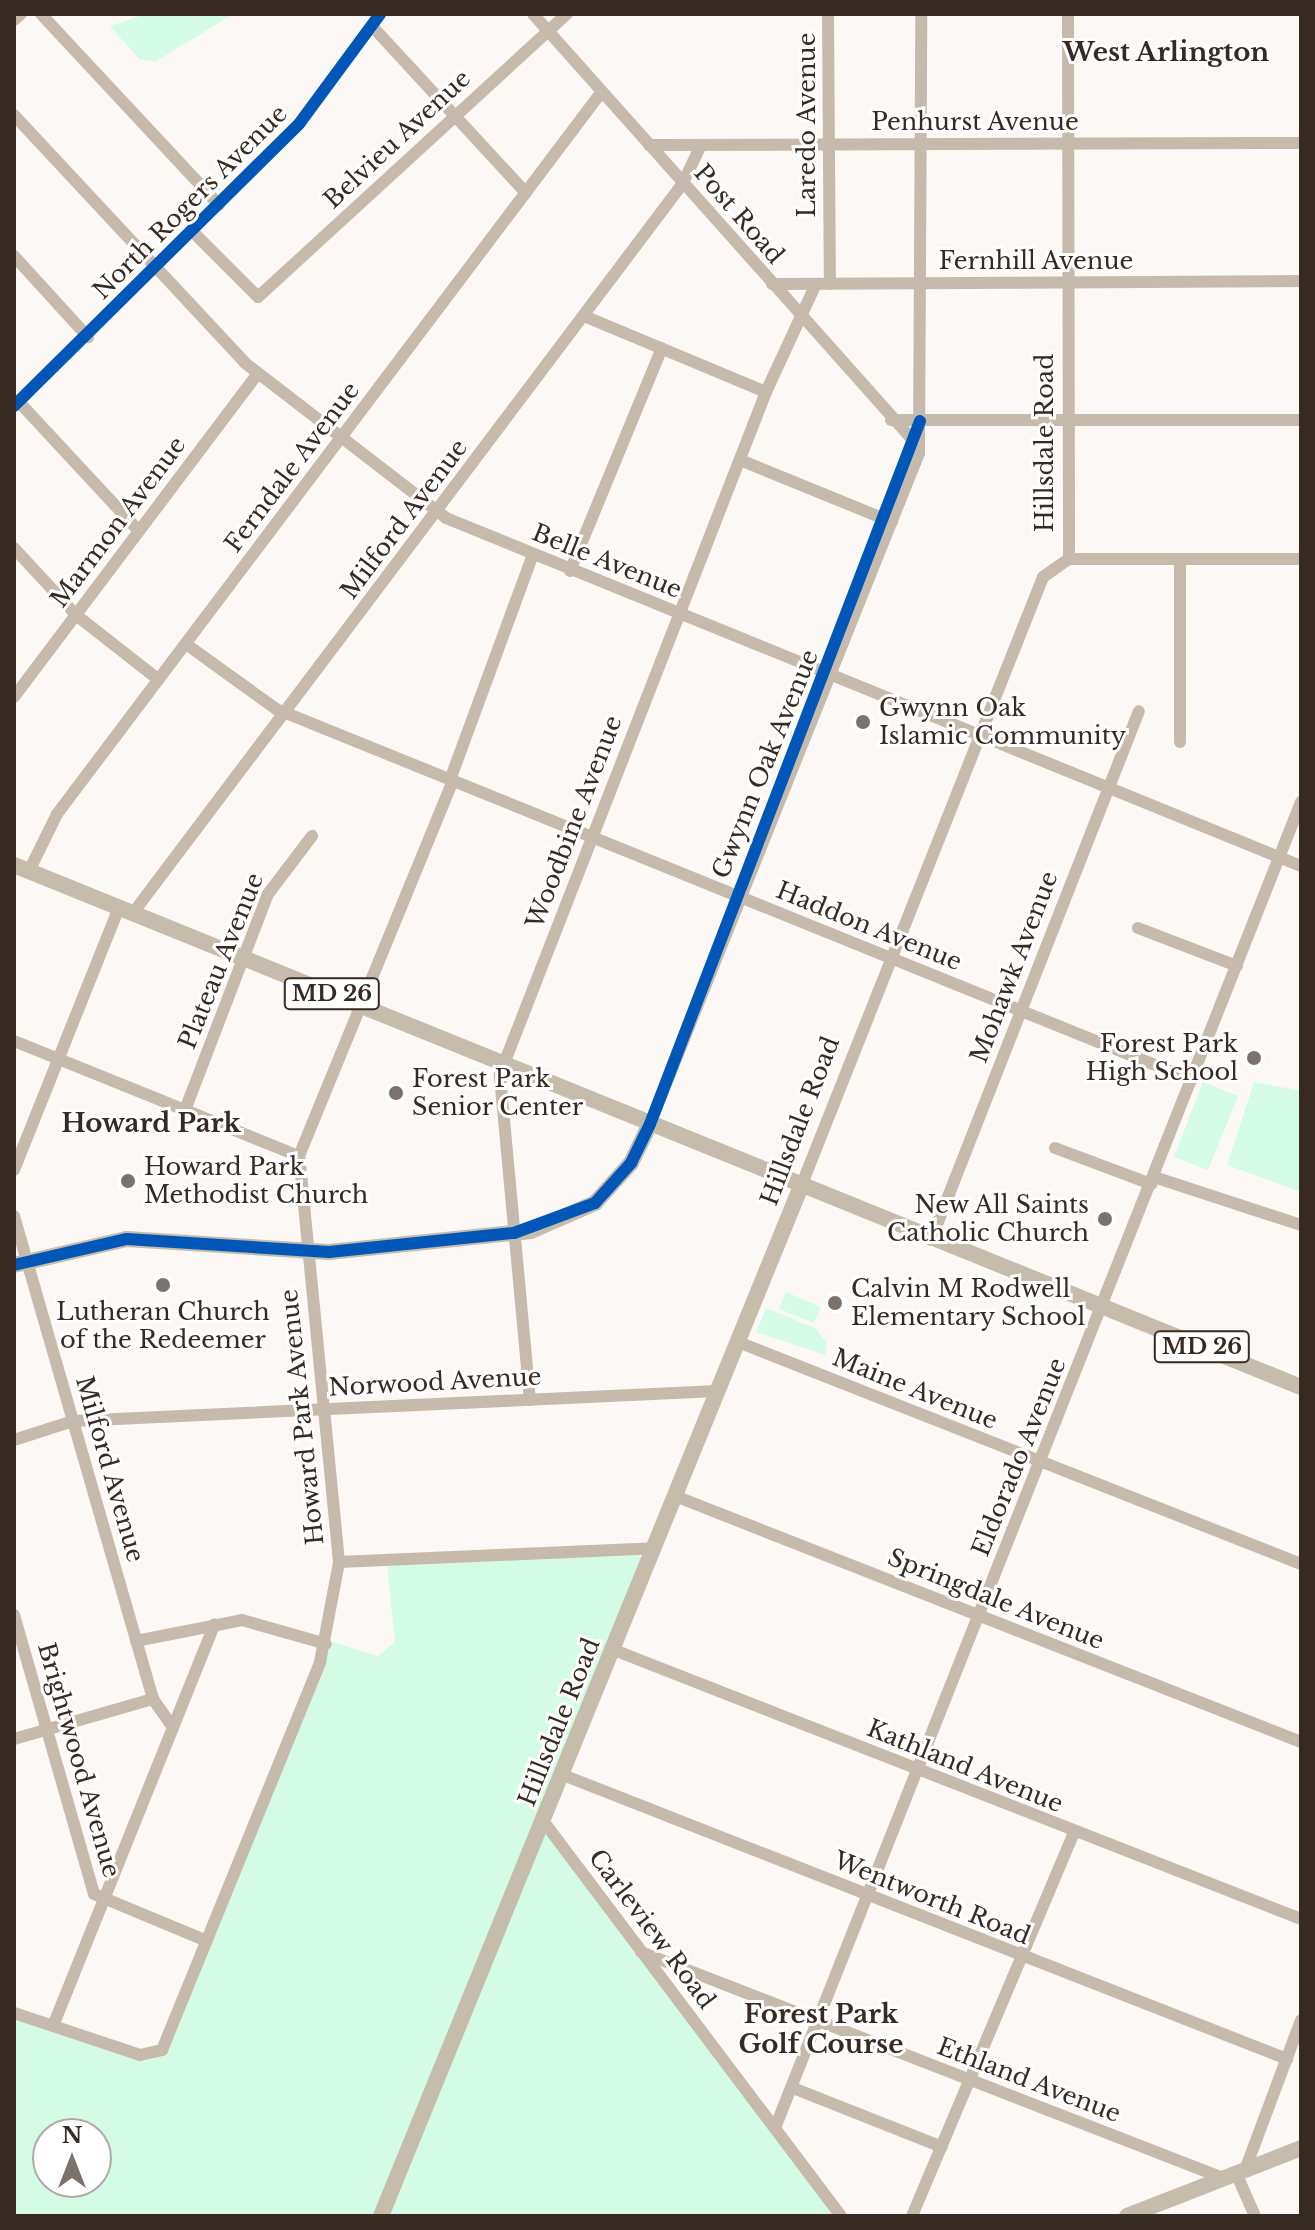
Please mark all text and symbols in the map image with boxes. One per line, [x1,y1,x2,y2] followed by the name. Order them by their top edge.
[793,32,821,218] street label: Laredo Avenue
[1062,37,1270,69] district label: West Arlington
[317,63,477,215] street label: Belvieu Avenue
[87,99,293,305] street label: North Rogers Avenue
[871,108,1079,136] street label: Penhurst Avenue
[688,158,790,270] street label: Post Road
[938,247,1134,275] street label: Fernhill Avenue
[1031,354,1059,532] street label: Hillsdale Road
[218,376,366,558] street label: Ferndale Avenue
[44,431,192,613] street label: Marmon Avenue
[334,433,474,605] street label: Milford Avenue
[528,518,686,604] street label: Belle Avenue
[706,645,824,883] street label: Gwynn Oak Avenue
[879,694,1126,750] place label: Gwynn Oak Islamic Community
[520,711,628,933] street label: Woodbine Avenue
[854,713,872,731] marker: Gwynn Oak Islamic Community
[964,867,1064,1067] street label: Mohawk Avenue
[172,868,270,1054] street label: Plateau Avenue
[772,875,966,977] street label: Haddon Avenue
[282,976,382,1012] road number: MD 26
[1086,1030,1238,1086] place label: Forest Park High School
[755,1032,845,1210] street label: Hillsdale Road
[1245,1049,1263,1067] marker: Forest Park High School
[412,1065,584,1121] place label: Forest Park Senior Center
[387,1084,405,1102] marker: Forest Park Senior Center
[61,1108,241,1140] district label: Howard Park
[144,1153,368,1209] place label: Howard Park Methodist Church
[119,1172,137,1190] marker: Howard Park Methodist Church
[887,1191,1089,1247] place label: New All Saints Catholic Church
[1096,1210,1114,1228] marker: New All Saints Catholic Church
[851,1275,1086,1331] place label: Calvin M Rodwell Elementary School
[154,1276,172,1294] marker: Lutheran Church of the Redeemer
[274,1287,330,1547] street label: Howard Park Avenue
[826,1294,844,1312] marker: Calvin M Rodwell Elementary School
[56,1298,270,1354] place label: Lutheran Church of the Redeemer
[1152,1329,1252,1365] road number: MD 26
[828,1343,1002,1435] street label: Maine Avenue
[966,1353,1072,1561] street label: Eldorado Avenue
[327,1362,543,1402] street label: Norwood Avenue
[70,1372,150,1566] street label: Milford Avenue
[883,1542,1109,1656] street label: Springdale Avenue
[512,1634,606,1810] street label: Hillsdale Road
[32,1639,126,1881] street label: Brightwood Avenue
[862,1713,1068,1819] street label: Kathland Avenue
[583,1843,721,2015] street label: Carleview Road
[830,1845,1034,1951] street label: Wentworth Road
[739,1999,903,2060] district label: Forest Park Golf Course
[933,2032,1125,2128] street label: Ethland Avenue
[32,2118,112,2198] north arrow
[62,2122,82,2149] text: N

